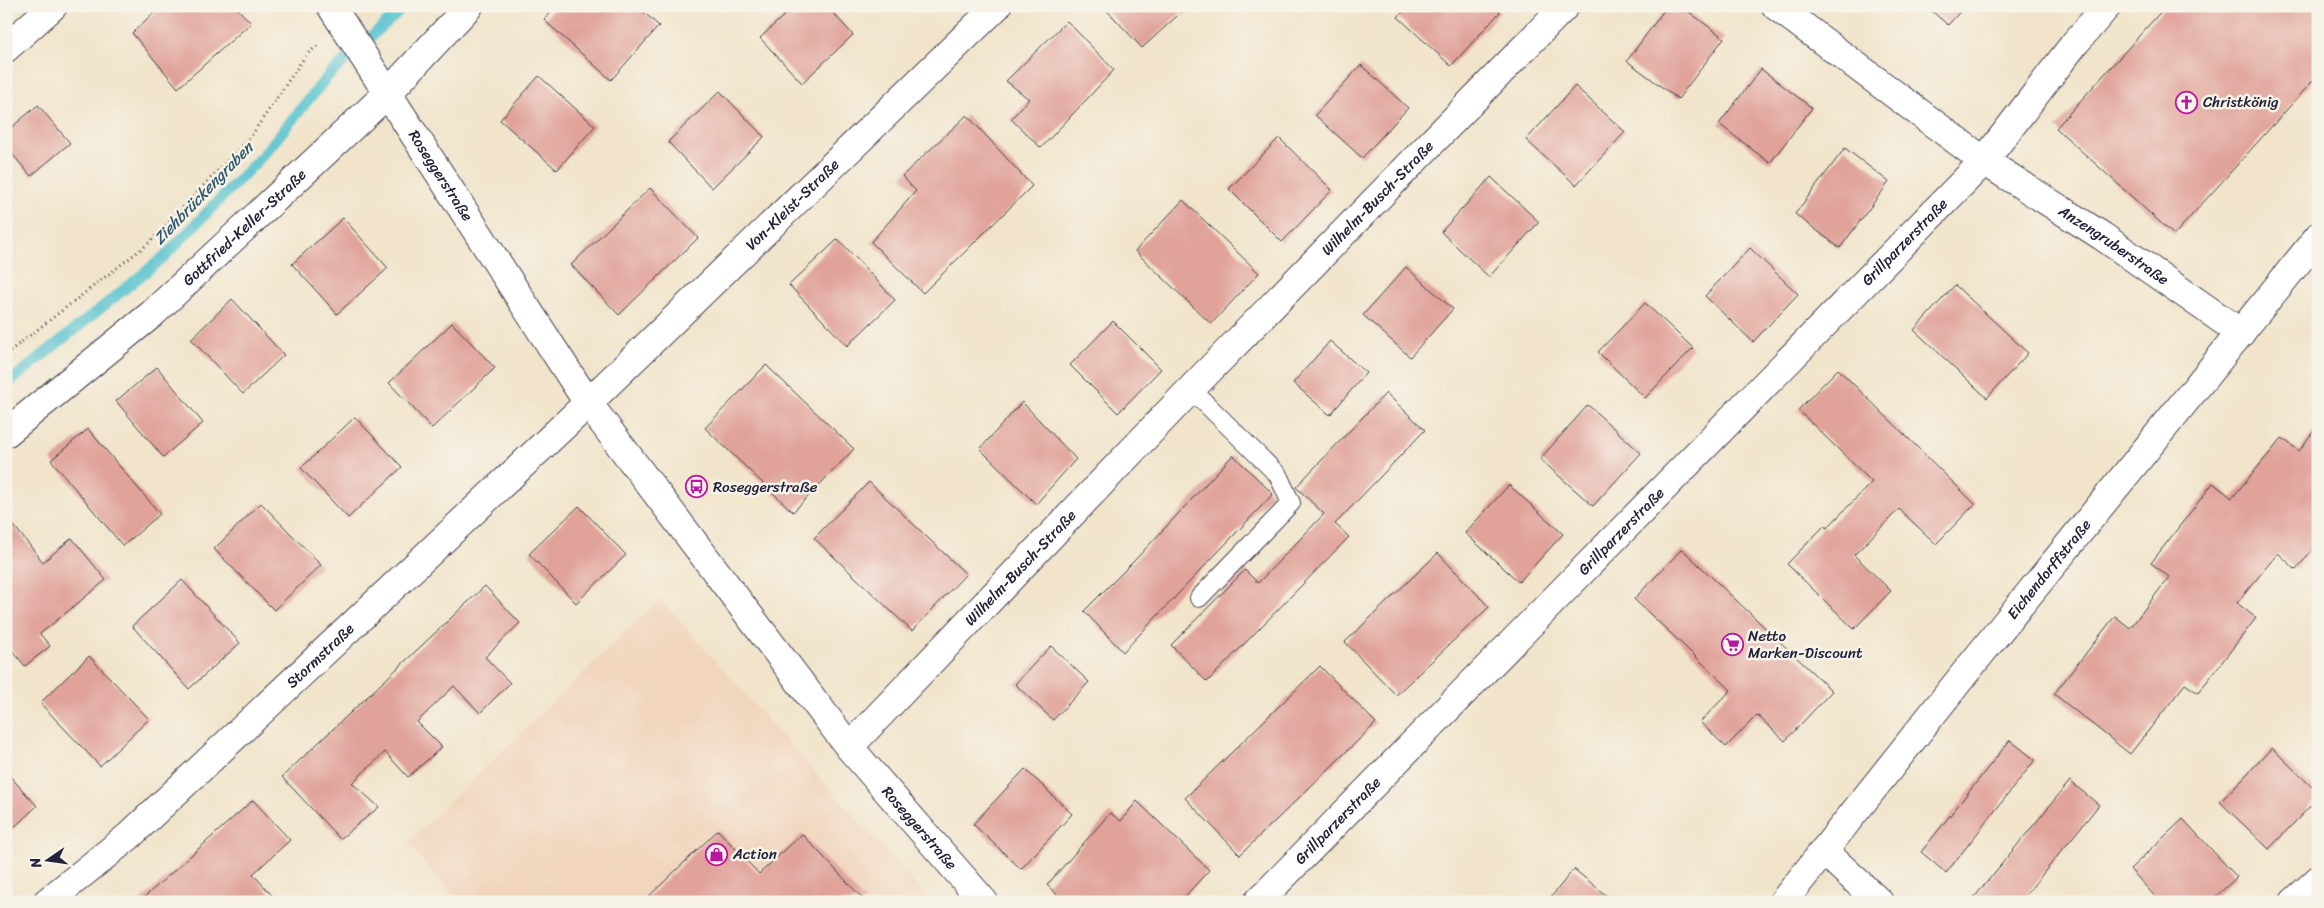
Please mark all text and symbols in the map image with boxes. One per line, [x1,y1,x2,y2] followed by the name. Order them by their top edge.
[2203,89,2279,115] place label: Christkönig
[2175,90,2199,114] church icon: Christkönig
[401,125,480,227] street label: Roseggerstraße
[146,133,262,251] water label: Ziehbrückengraben
[1315,134,1440,262] street label: Wilhelm-Busch-Straße
[739,152,846,257] street label: Von-Kleist-Straße
[176,162,313,292] street label: Gottfried-Keller-Straße
[1855,192,1954,292] street label: Grillparzerstraße
[2052,198,2175,292] street label: Anzengruberstraße
[713,474,818,500] place label: Roseggerstraße
[685,475,709,499] bus stop icon: Roseggerstraße
[1572,481,1671,581] street label: Grillparzerstraße
[958,503,1083,632] street label: Wilhelm-Busch-Straße
[2000,513,2098,625] street label: Eichendorffstraße
[280,617,360,695] street label: Stormstraße
[1748,623,1863,666] place label: Netto Marken-Discount
[1720,633,1744,657] supermarket icon: Netto Marken-Discount
[1288,770,1388,871] street label: Grillparzerstraße
[875,780,964,876] street label: Roseggerstraße
[22,836,72,886] north arrow
[732,841,777,867] place label: Action
[705,842,729,866] shop icon: Action
[22,855,49,871] text: N

